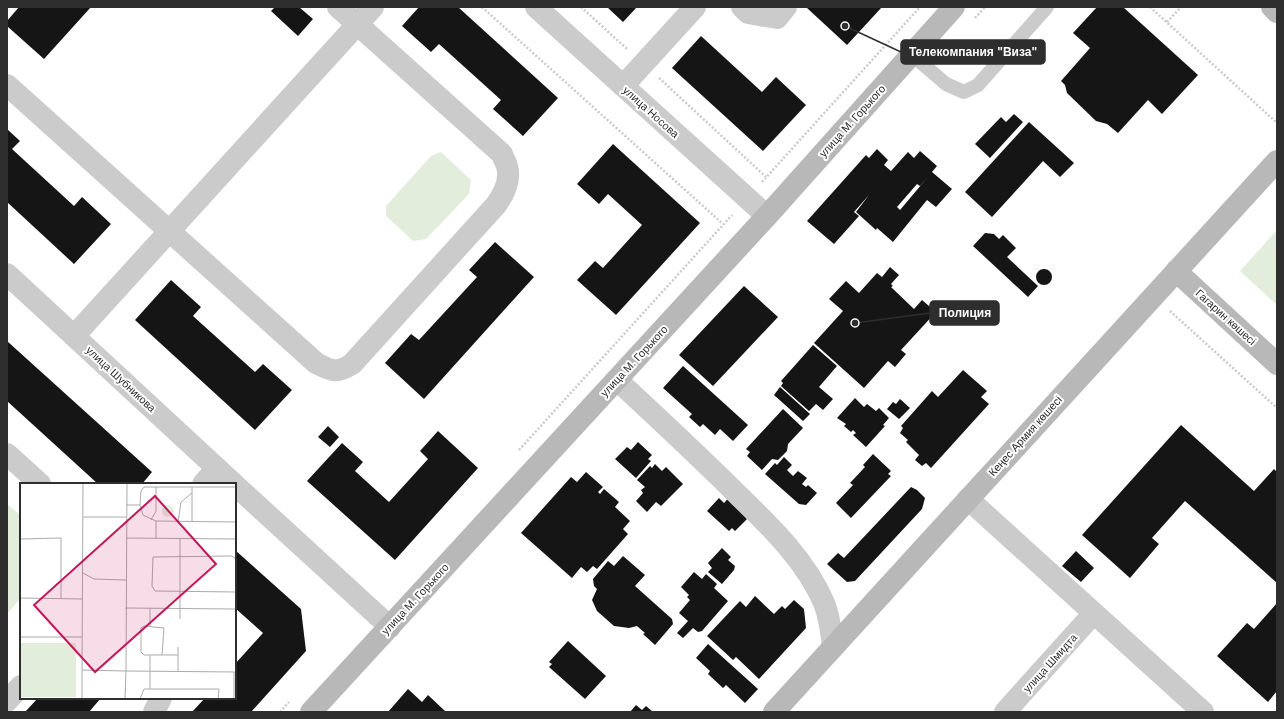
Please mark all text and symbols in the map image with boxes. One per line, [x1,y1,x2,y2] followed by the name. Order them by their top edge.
[901,40,1045,64] callout: Телекомпания "Виза"
[909,45,1037,59] text: Телекомпания "Виза"
[817,83,887,159] street label: улица М. Горького
[621,84,682,141] street label: улица Носова
[1194,287,1258,347] street label: Гагарин көшесі
[930,301,999,325] callout: Полиция
[939,306,991,320] text: Полиция
[598,323,670,399] street label: улица М. Горького
[84,344,159,415] street label: улица Шубникова
[986,394,1064,478] street label: Кеңес Армия көшесі
[20,483,236,699] inset map
[379,561,451,637] street label: улица М. Горького
[1021,631,1080,695] street label: улица Шмидта

